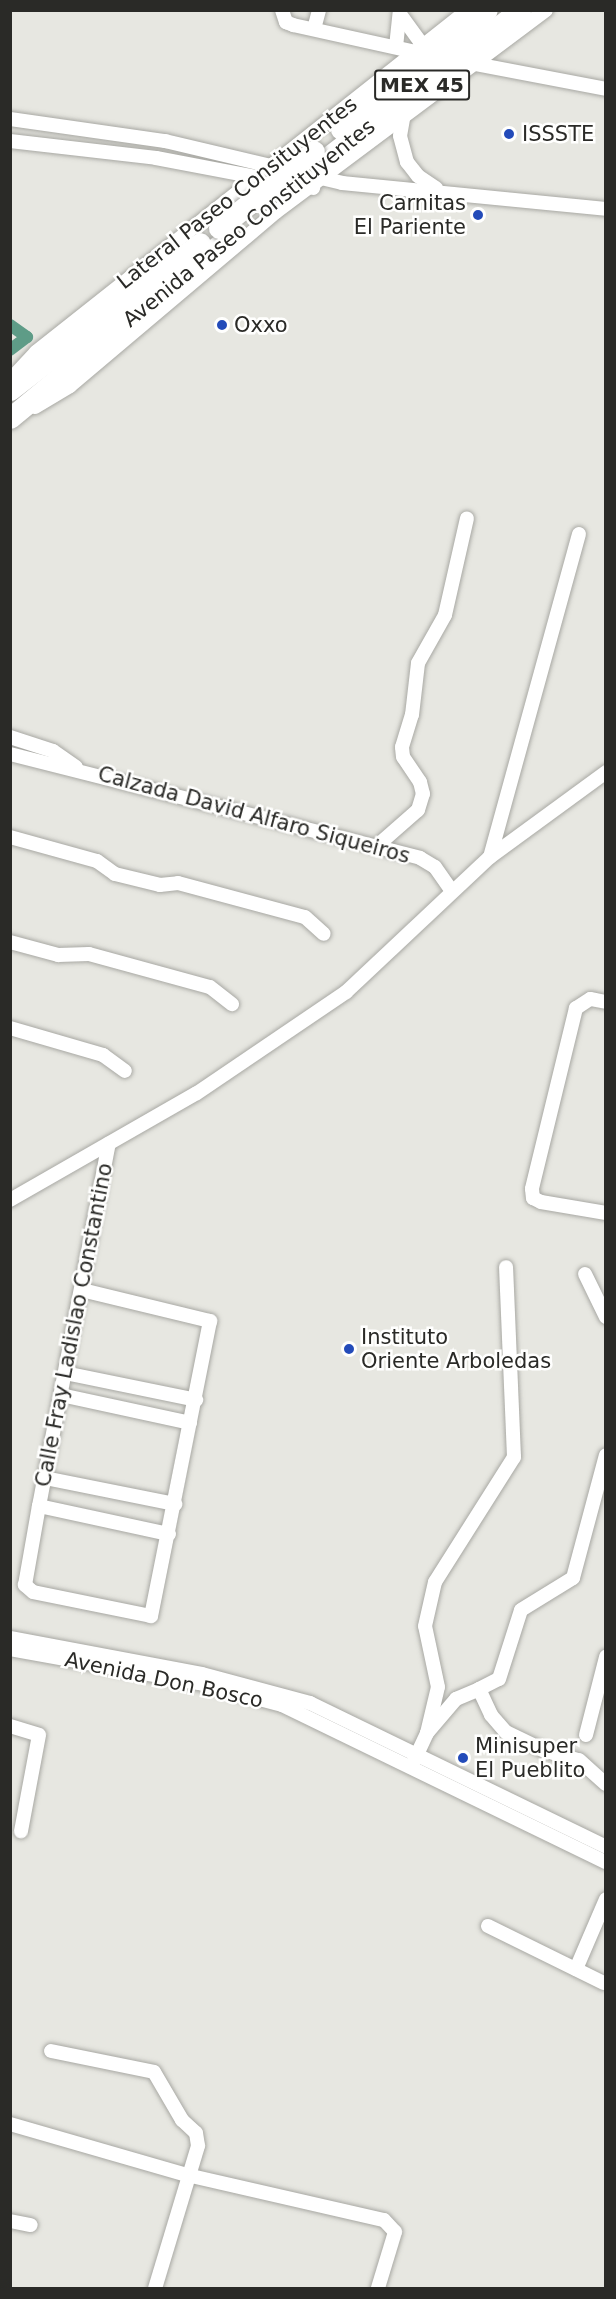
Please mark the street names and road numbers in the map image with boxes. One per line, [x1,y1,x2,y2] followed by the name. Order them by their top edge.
[374,68,470,102] road number: MEX 45
[112,91,362,295] street label: Lateral Paseo Consituyentes
[118,114,380,332] street label: Avenida Paseo Constituyentes
[95,761,413,869] street label: Calzada David Alfaro Siqueiros
[30,1161,118,1489] street label: Calle Fray Ladislao Constantino
[63,1647,265,1713] street label: Avenida Don Bosco

